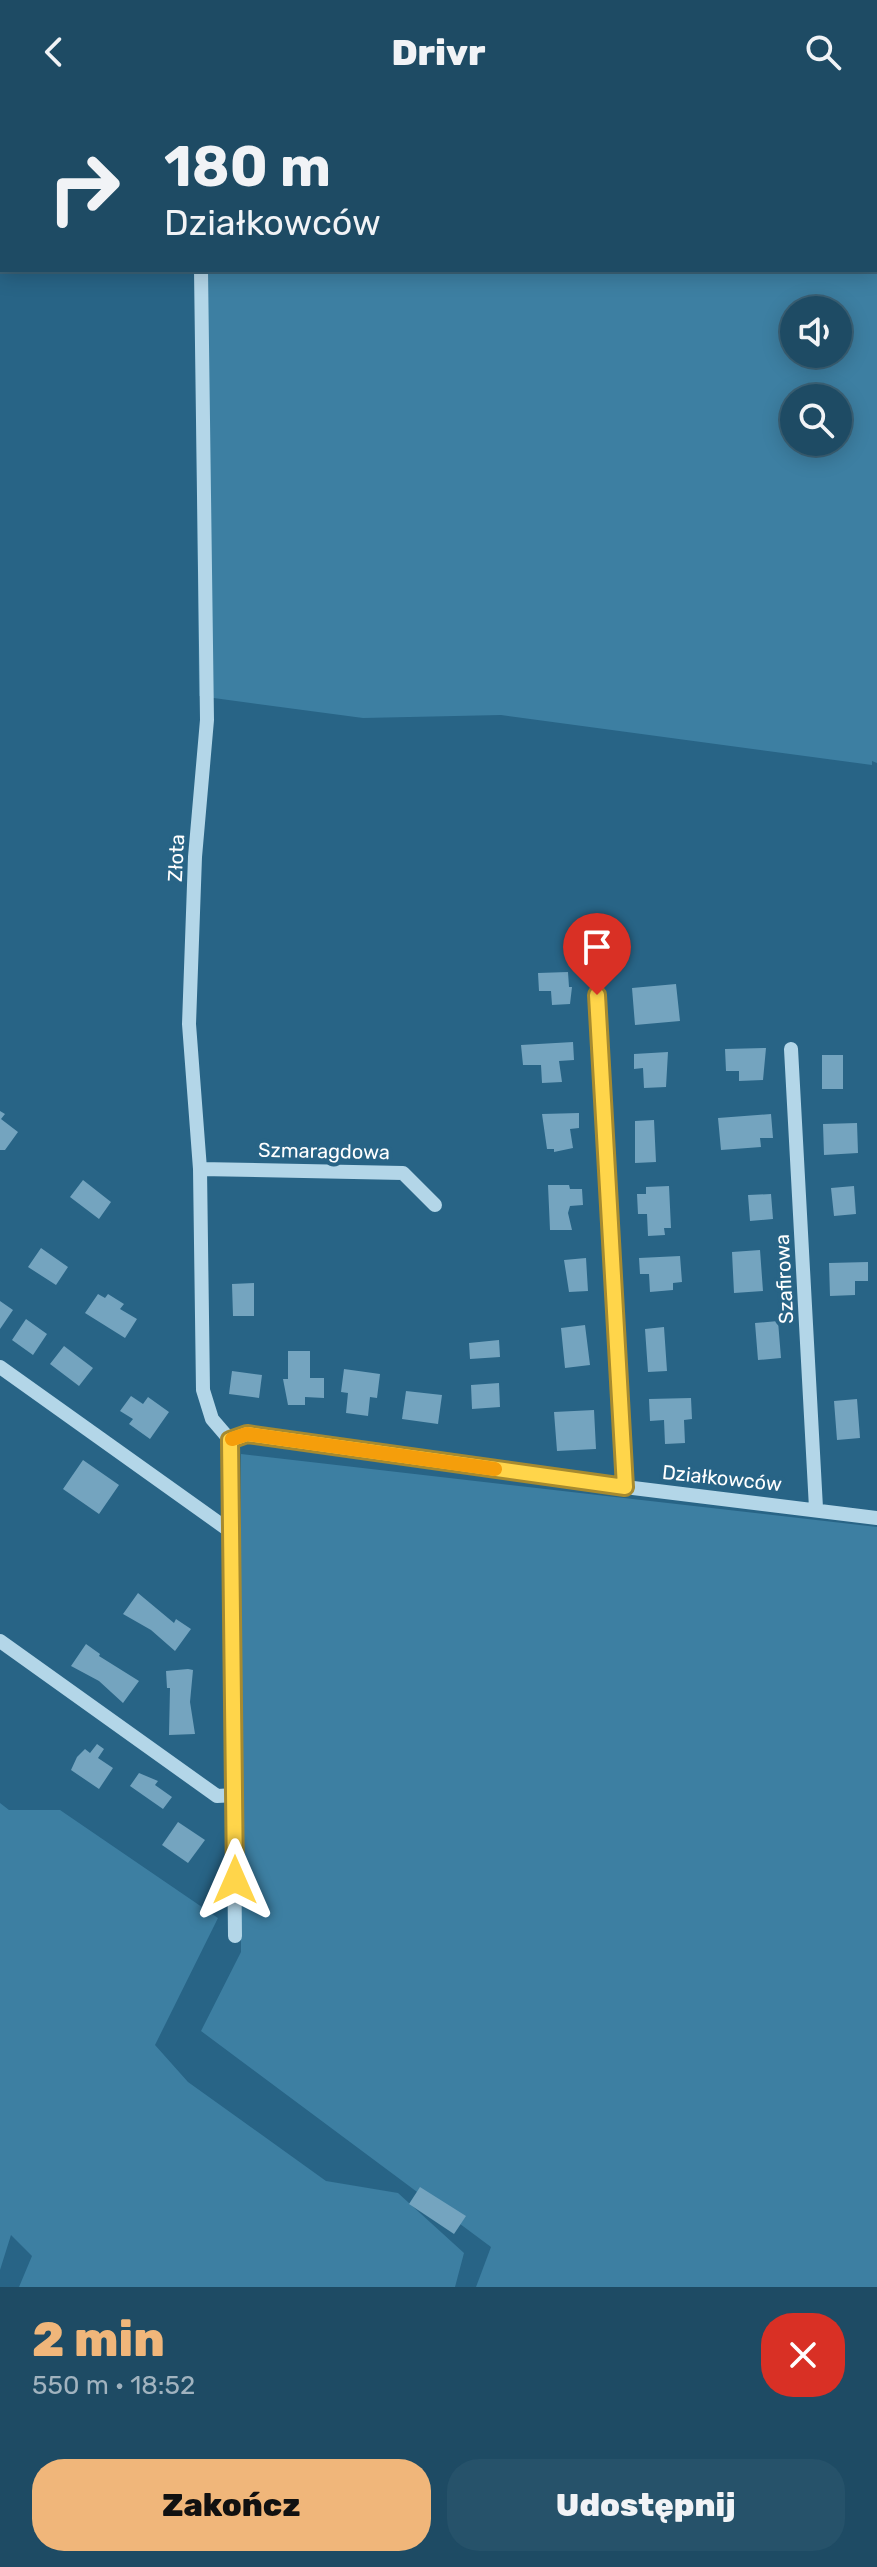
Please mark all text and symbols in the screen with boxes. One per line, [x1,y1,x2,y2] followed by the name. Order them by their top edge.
[32,30,76,74] icon: back
[801,30,845,74] icon: search
[391,31,486,74] text: Drivr
[164,134,331,200] text: 180 m
[32,136,136,240] icon: right
[164,201,381,244] text: Działkowców
[780,296,852,456] map controls
[780,296,852,368] button: sound
[780,384,852,456] button: search
[163,834,189,882] street label: Złota
[563,913,631,995] pin
[575,925,619,969] icon: arrive
[258,1138,390,1164] street label: Szmaragdowa
[770,1233,798,1325] street label: Szafirowa
[661,1460,783,1496] street label: Działkowców
[193,1838,277,1922] position arrow
[32,2311,165,2368] text: 2 min
[761,2313,845,2397] button: close
[32,2370,195,2401] text: 550 m · 18:52
[32,2459,431,2551] button: Zakończ
[447,2459,845,2551] button: Udostępnij

